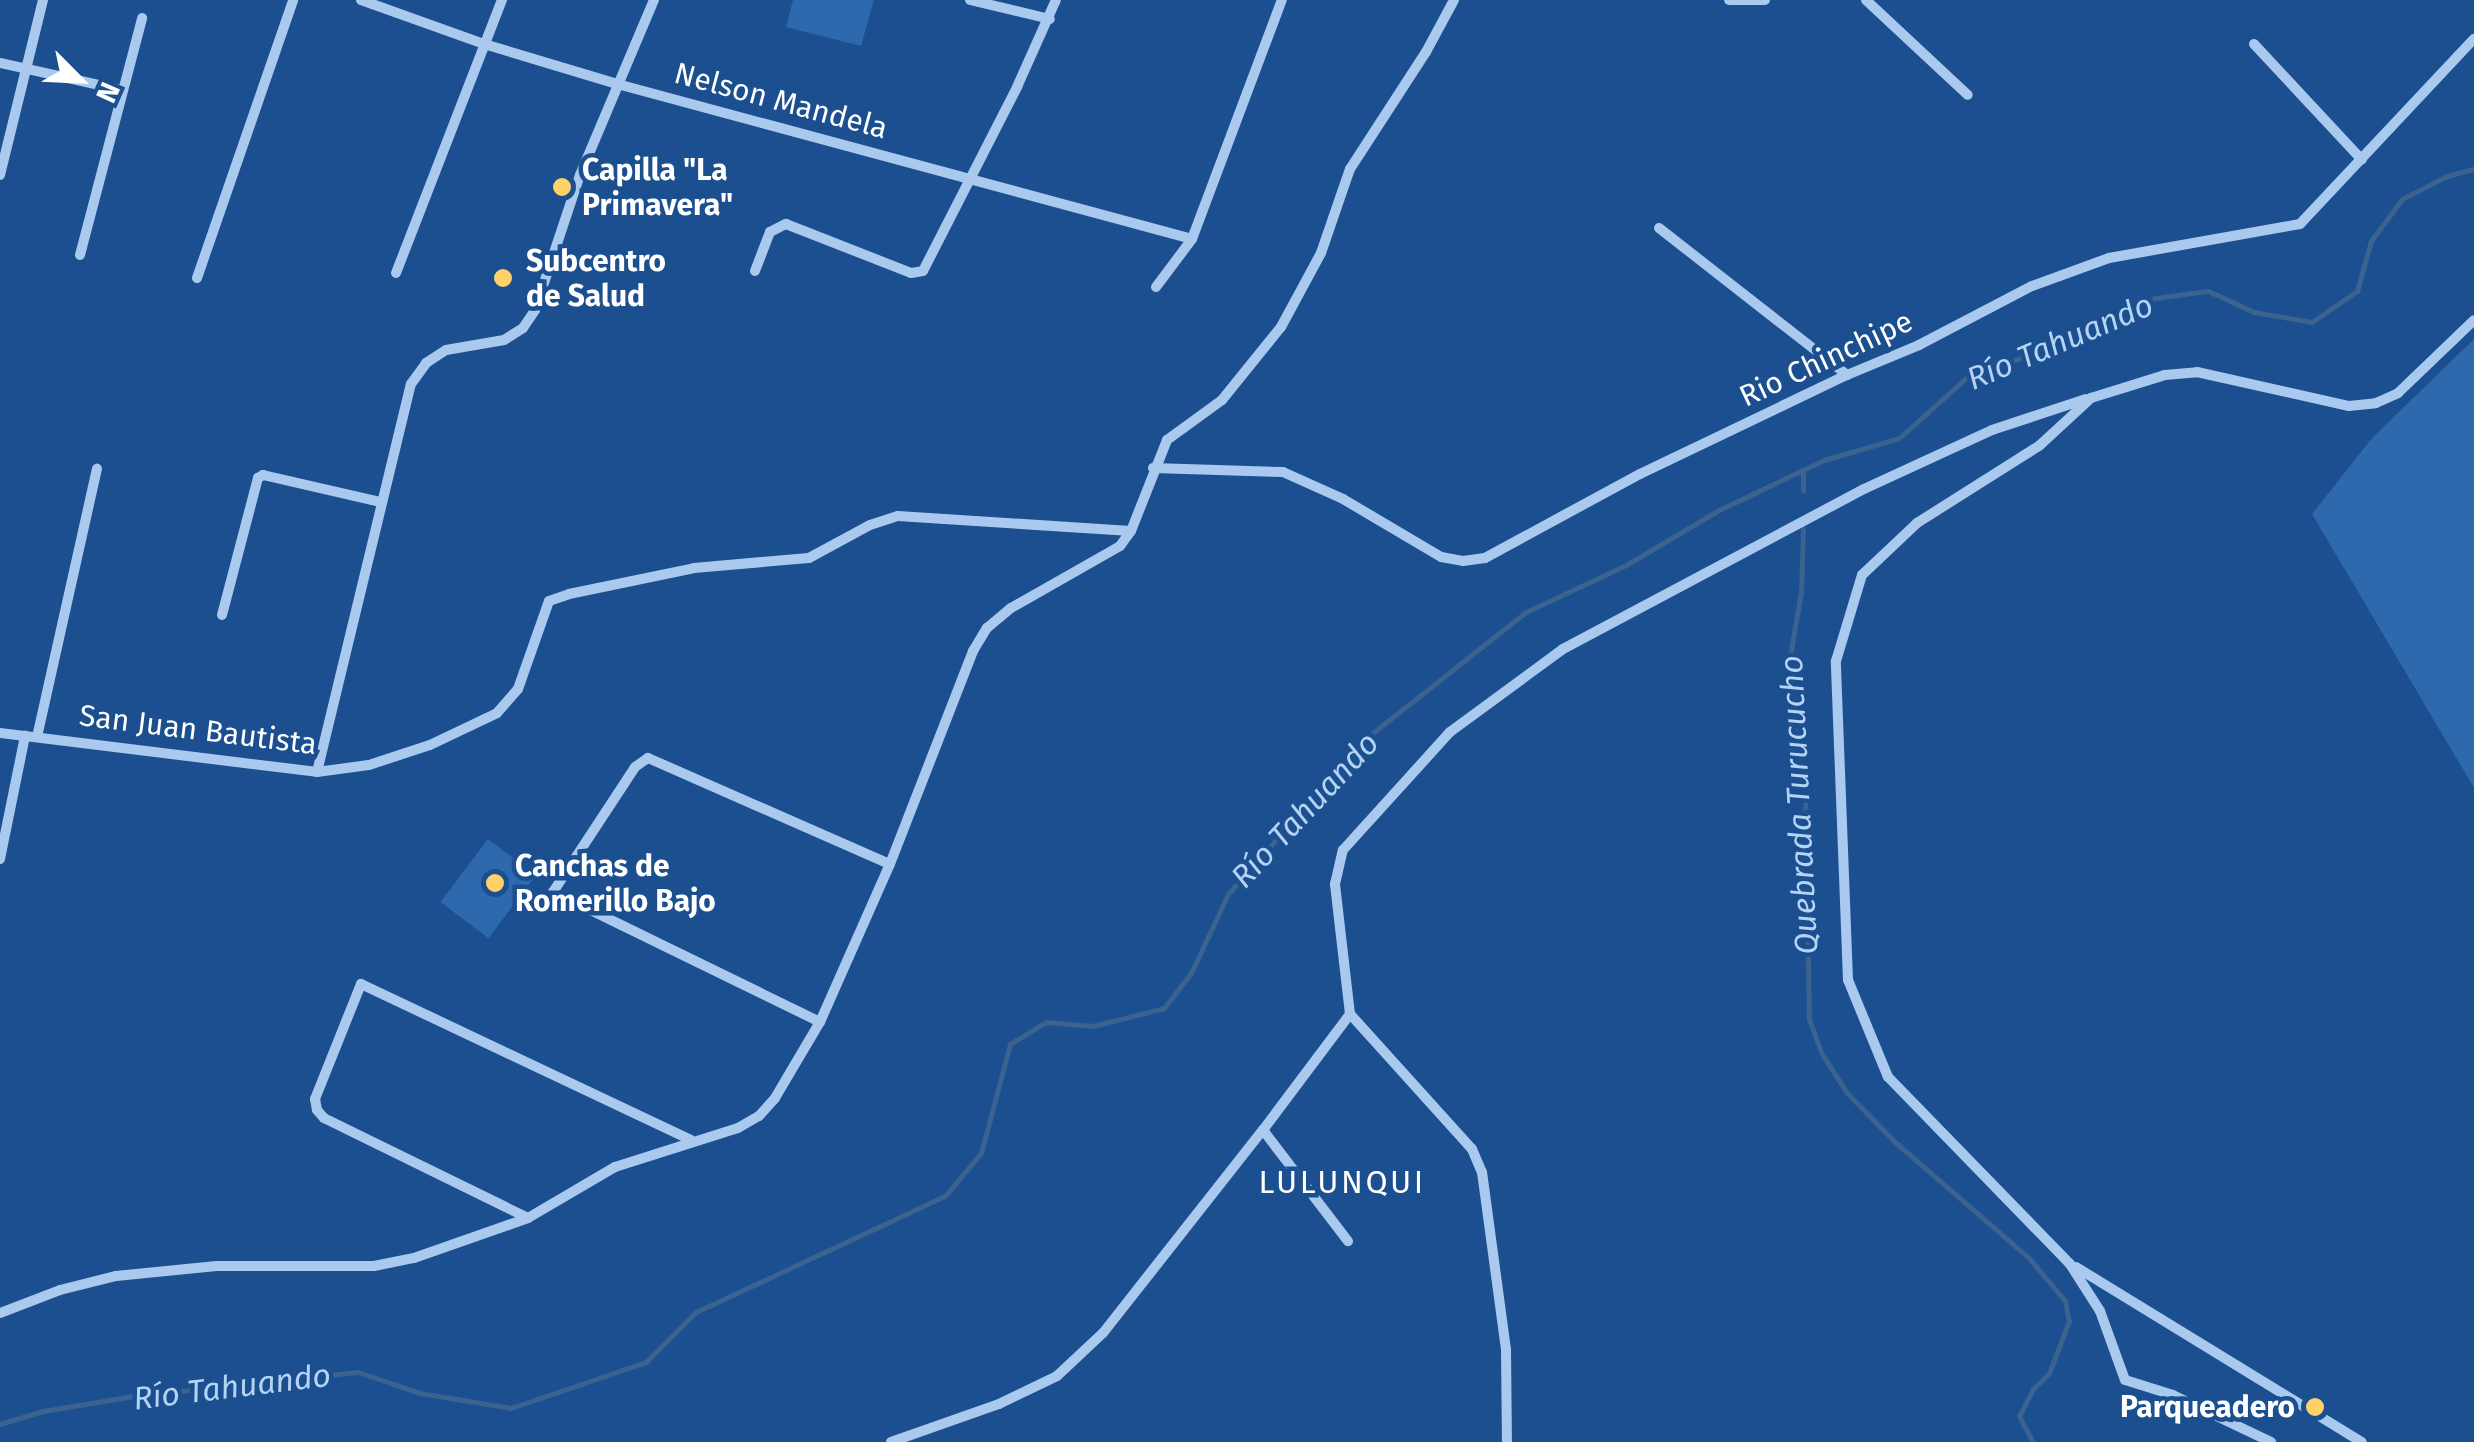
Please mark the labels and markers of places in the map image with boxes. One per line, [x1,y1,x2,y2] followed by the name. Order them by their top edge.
[582,152,733,222] place label: Capilla "La Primavera"
[551,176,573,198] marker: Capilla "La Primavera"
[526,243,666,314] place label: Subcentro de Salud
[490,265,516,291] marker: Subcentro de Salud
[515,848,716,918] place label: Canchas de Romerillo Bajo
[484,872,506,894] marker: Canchas de Romerillo Bajo
[2120,1389,2295,1425] place label: Parqueadero
[2304,1396,2326,1418] marker: Parqueadero

